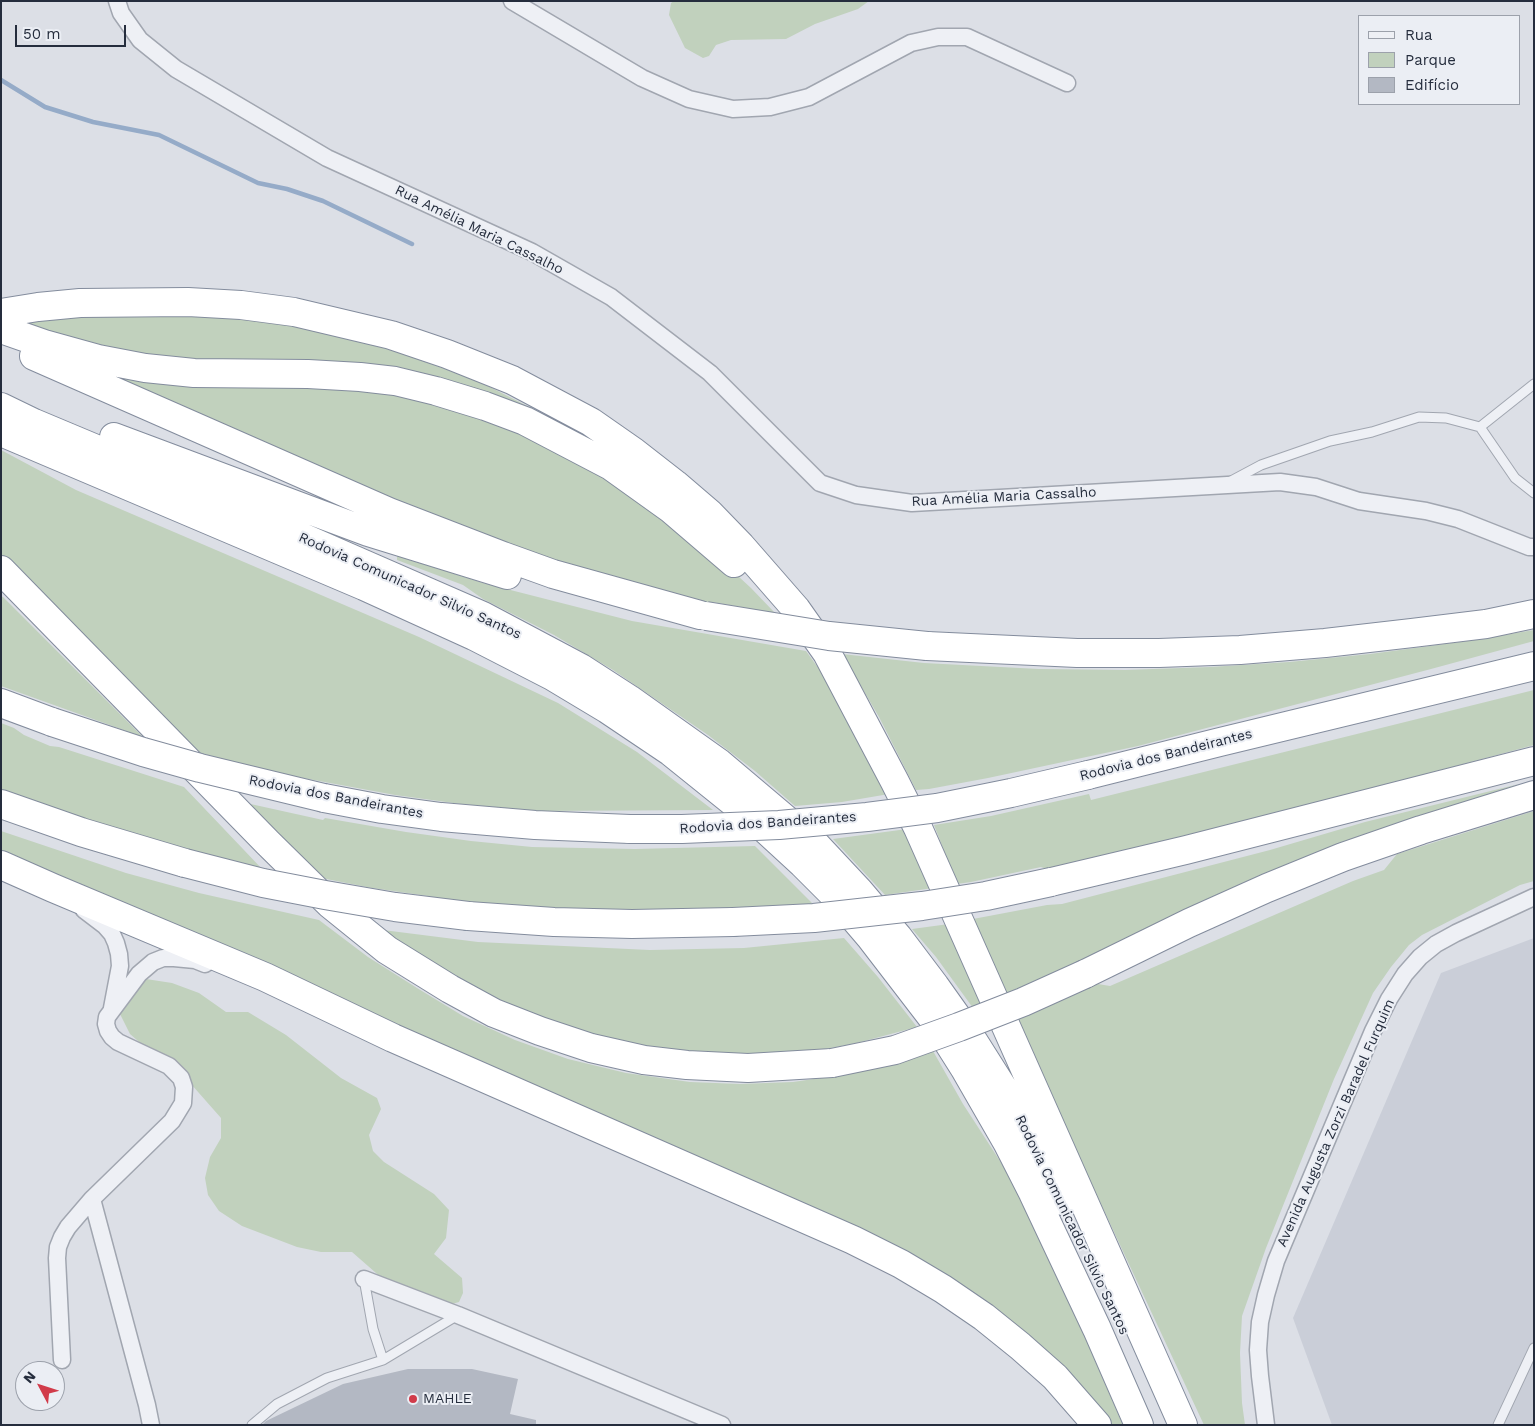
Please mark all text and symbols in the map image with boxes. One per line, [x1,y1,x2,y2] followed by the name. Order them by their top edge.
[18,15,129,47] scale bar
[1358,15,1520,105] legend
[23,25,60,43] text: 50 m
[1405,26,1433,44] text: Rua
[1405,51,1456,69] text: Parque
[1405,76,1459,94] text: Edifício
[392,182,566,278] street label: Rua Amélia Maria Cassalho
[911,484,1097,510] street label: Rua Amélia Maria Cassalho
[296,529,524,643] street label: Rodovia Comunicador Silvio Santos
[1078,725,1254,785] street label: Rodovia dos Bandeirantes
[247,772,425,822] street label: Rodovia dos Bandeirantes
[679,808,857,838] street label: Rodovia dos Bandeirantes
[1274,997,1398,1249] street label: Avenida Augusta Zorzi Baradel Furquim
[1011,1113,1133,1337] street label: Rodovia Comunicador Silvio Santos
[15,1361,65,1411] north arrow
[20,1368,39,1386] text: N
[423,1391,472,1407] place label: MAHLE
[407,1393,419,1405] marker: MAHLE

